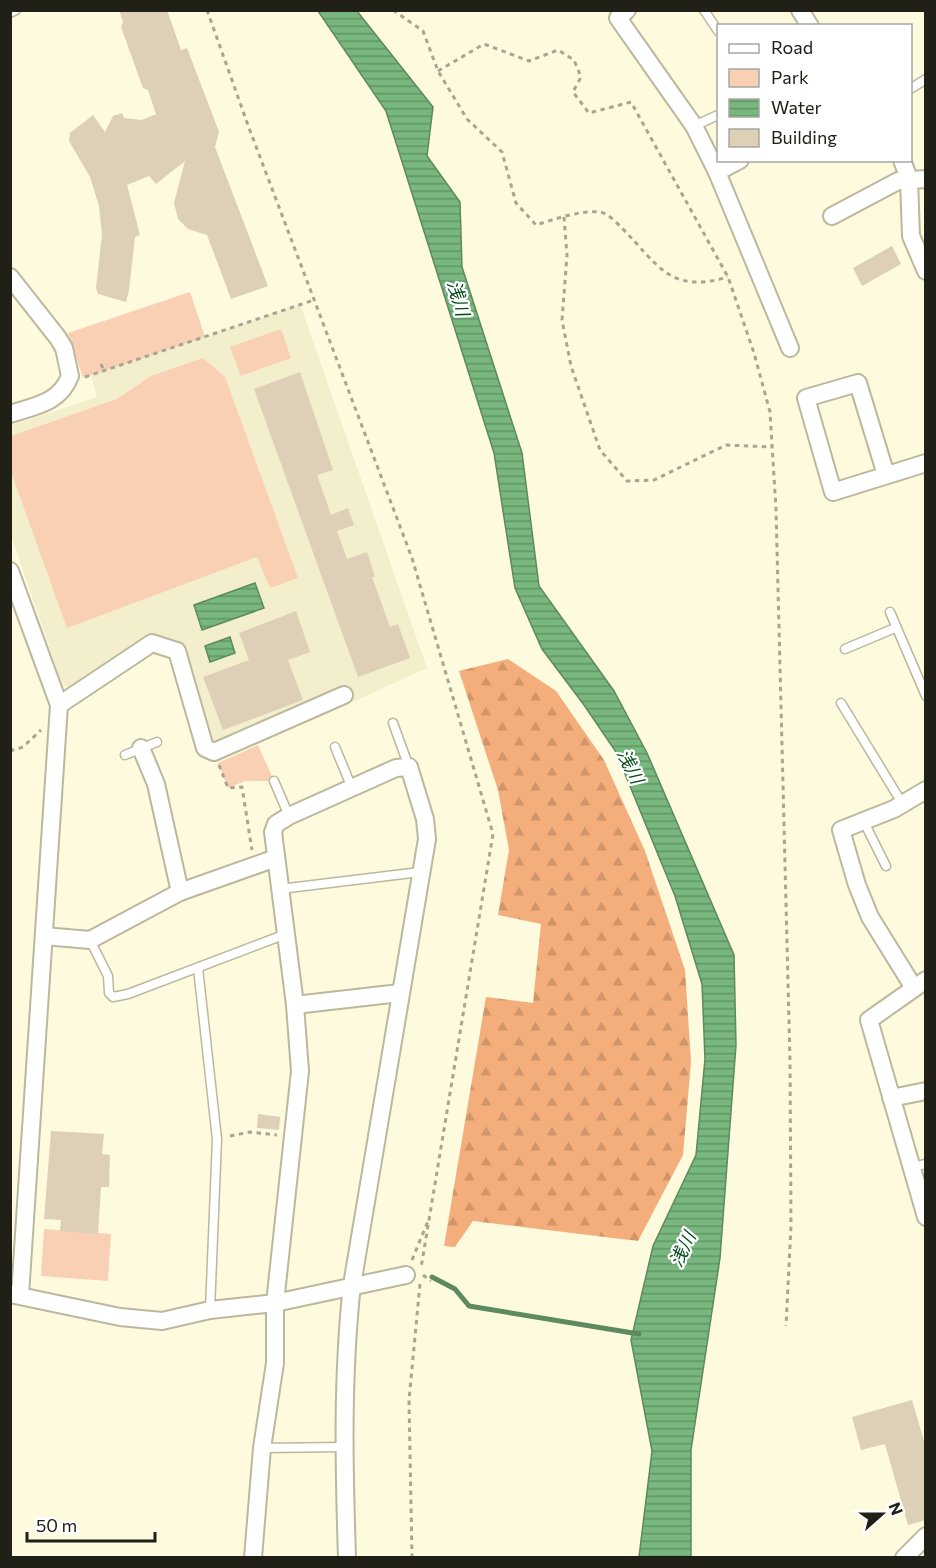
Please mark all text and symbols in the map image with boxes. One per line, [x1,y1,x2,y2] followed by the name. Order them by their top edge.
[717,24,912,162] legend
[771,36,813,58] text: Road
[771,66,809,88] text: Park
[771,96,822,118] text: Water
[771,126,837,148] text: Building
[443,278,475,320] water label: 浅川
[613,745,650,789] water label: 浅川
[664,1226,701,1270] water label: 浅川
[852,1484,912,1544] north arrow
[885,1499,907,1517] text: N
[27,1505,154,1543] scale bar
[36,1514,77,1536] text: 50 m

